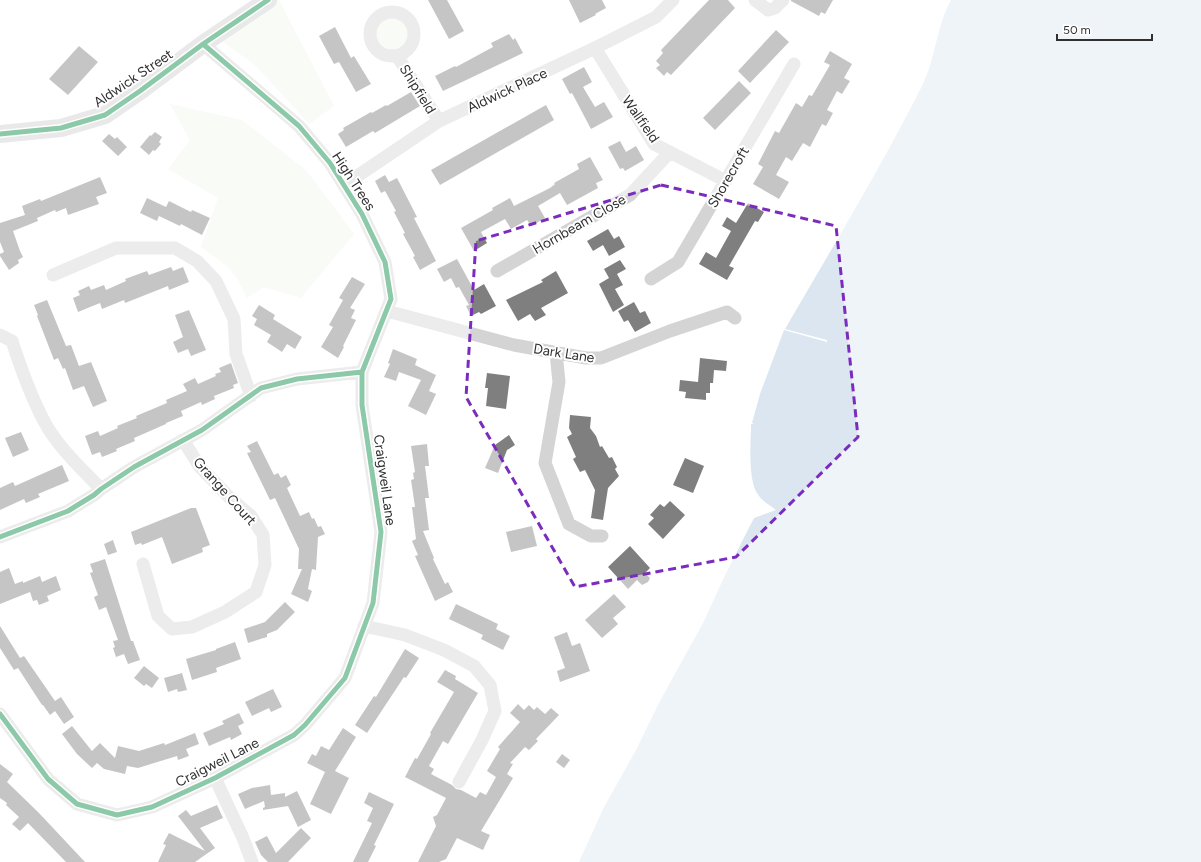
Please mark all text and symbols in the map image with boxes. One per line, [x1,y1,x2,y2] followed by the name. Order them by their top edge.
[1057,16,1152,42] scale bar
[1063,23,1091,37] text: 50 m
[90,46,176,111] street label: Aldwick Street
[396,61,439,117] street label: Shipfield
[464,64,550,116] street label: Aldwick Place
[618,92,663,146] street label: Wallfield
[704,144,753,211] street label: Shorecroft
[328,149,379,214] street label: High Trees
[530,191,629,258] street label: Hornbeam Close
[532,340,596,367] street label: Dark Lane
[370,434,399,527] street label: Craigweil Lane
[190,454,260,529] street label: Grange Court
[173,734,262,791] street label: Craigweil Lane

